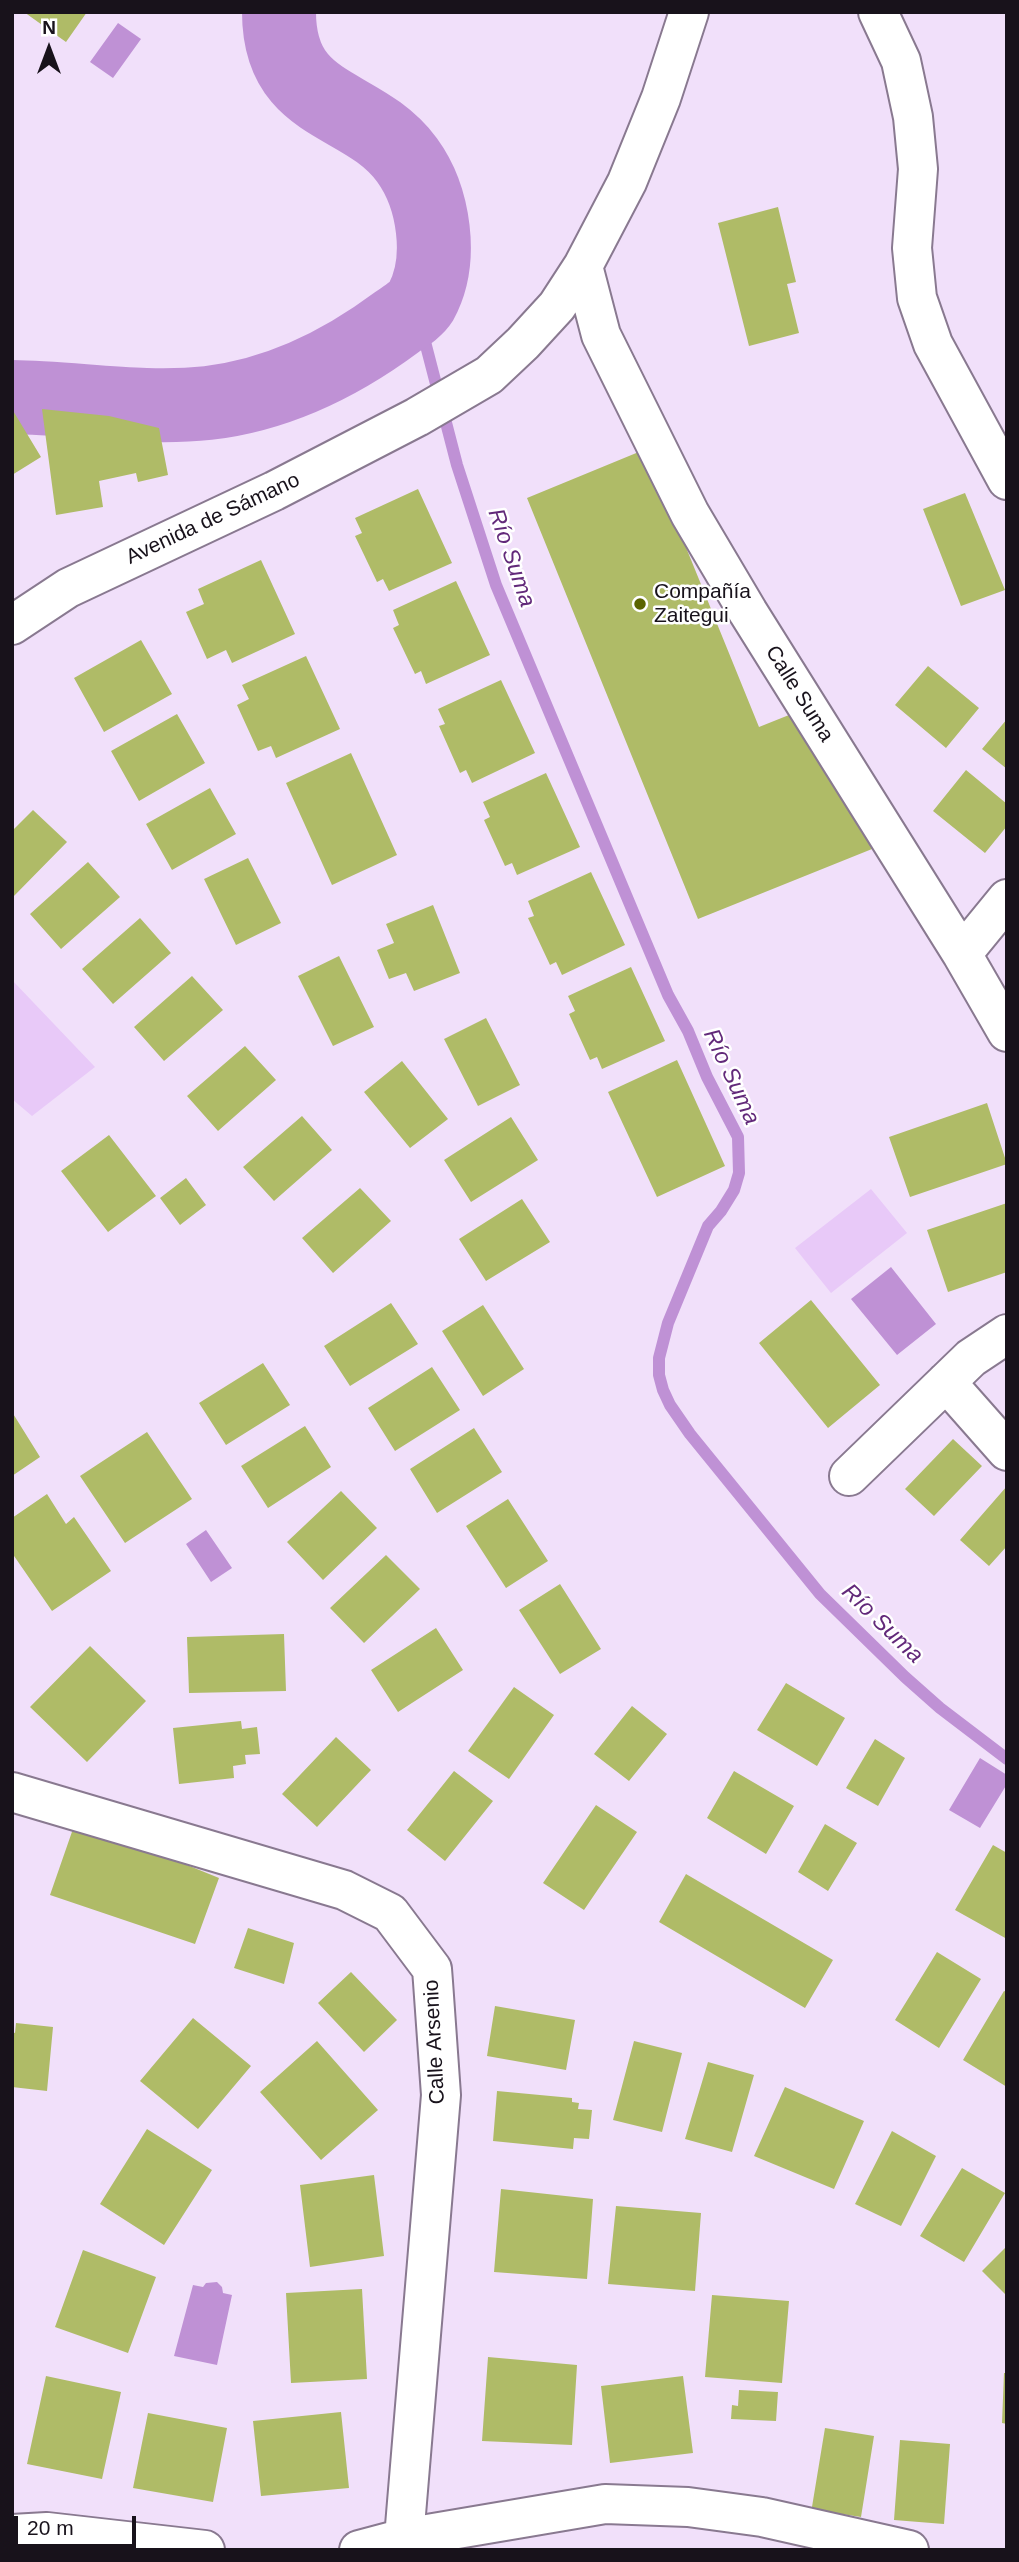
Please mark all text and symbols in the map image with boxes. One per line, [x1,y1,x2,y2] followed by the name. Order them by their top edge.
[14,14,84,84] north arrow
[42,17,56,38] text: N
[122,468,304,570] street label: Avenida de Sámano
[481,505,541,611] water label: Río Suma
[654,579,751,629] place label: Compañía Zaitegui
[632,596,648,612] marker: Compañía Zaitegui
[760,641,838,747] street label: Calle Suma
[697,1025,765,1129] water label: Río Suma
[836,1579,928,1669] water label: Río Suma
[419,1979,451,2105] street label: Calle Arsenio
[18,2502,140,2546] scale bar
[27,2516,74,2539] text: 20 m

